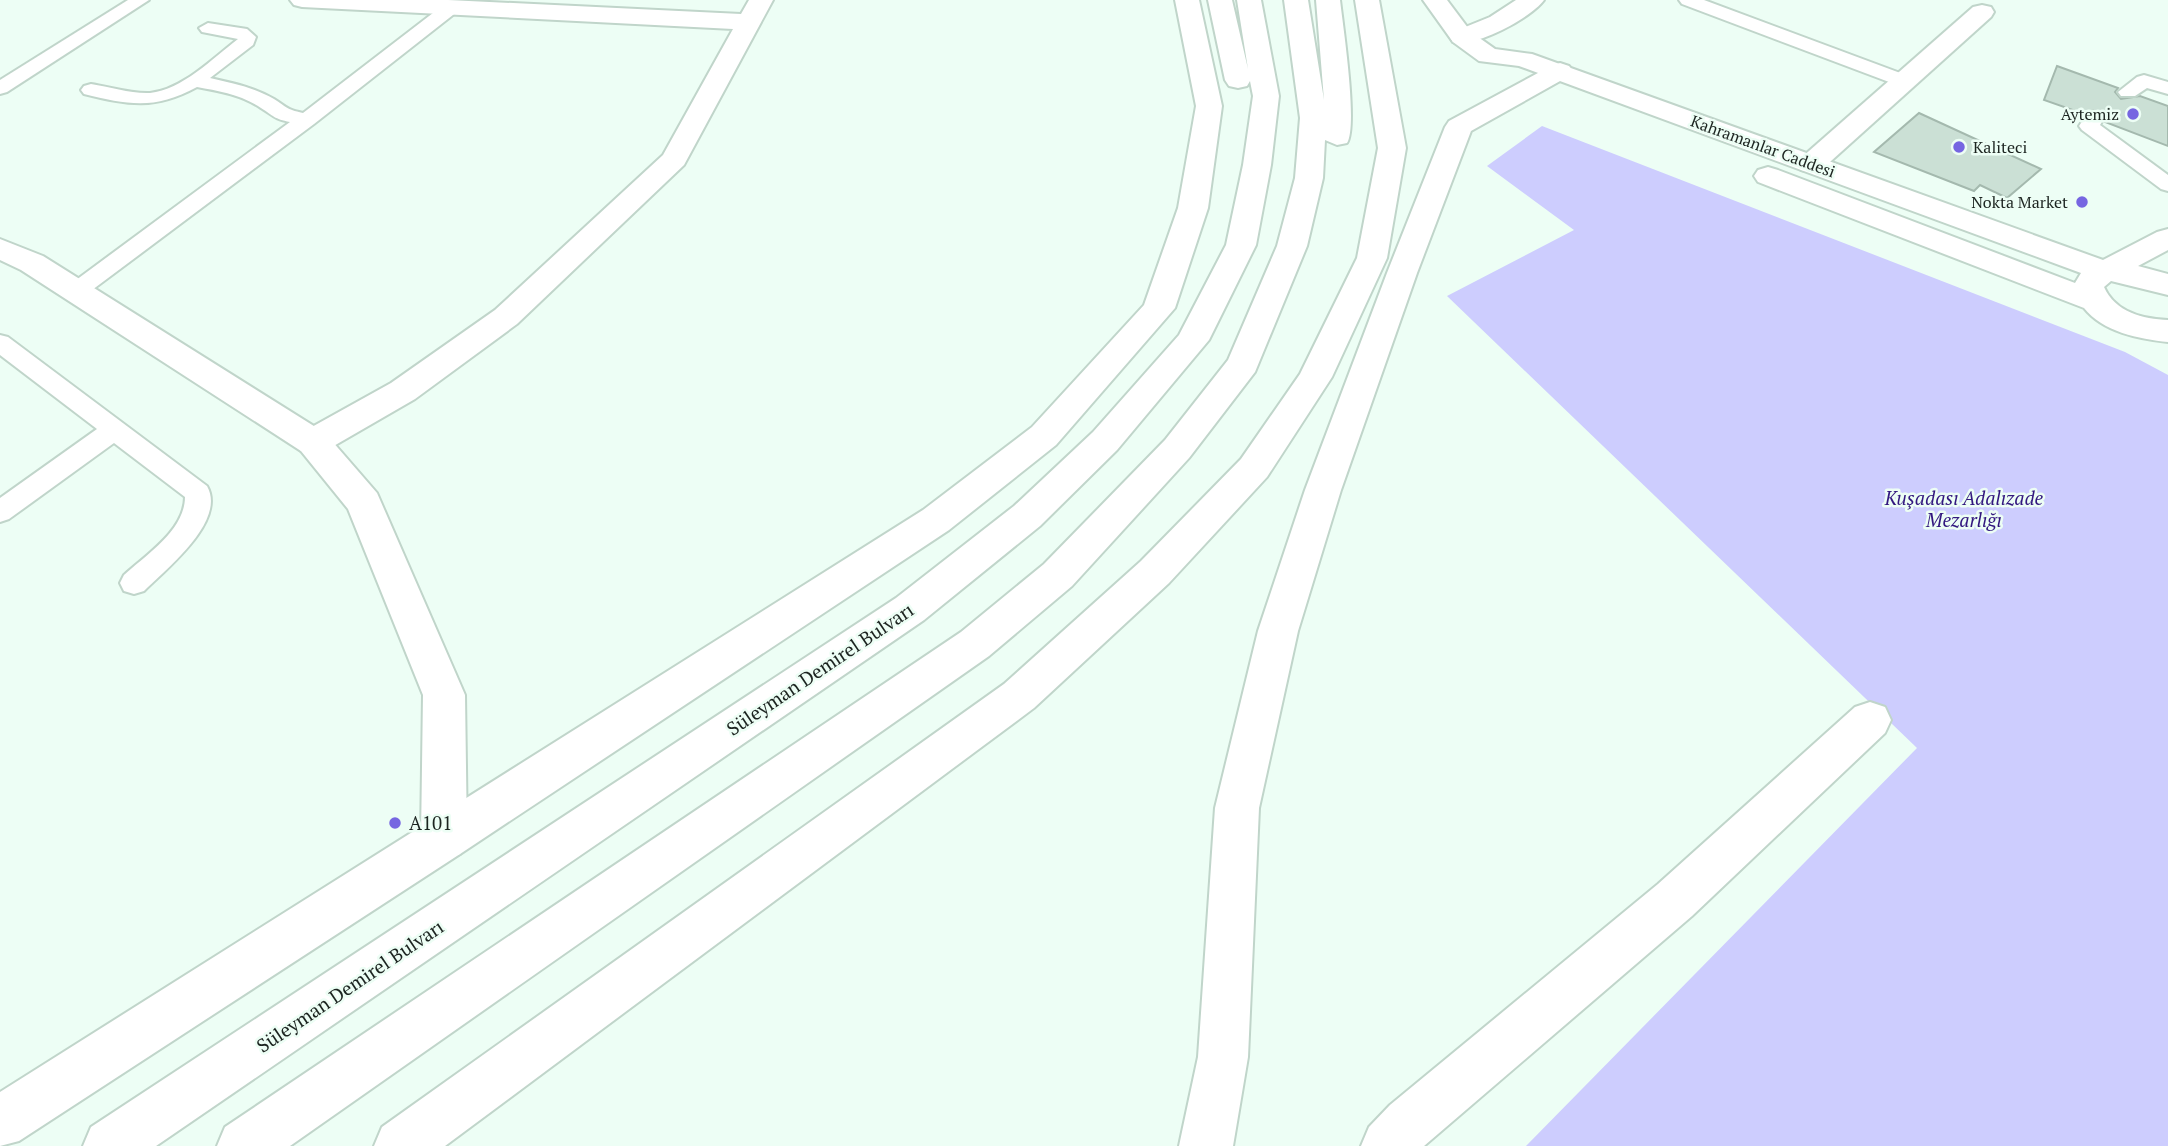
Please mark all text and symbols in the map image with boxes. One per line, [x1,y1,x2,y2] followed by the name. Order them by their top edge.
[2061,103,2119,125] place label: Aytemiz
[2125,106,2141,122] marker: Aytemiz
[1688,110,1838,182] street label: Kahramanlar Caddesi
[1973,136,2027,158] place label: Kaliteci
[1951,139,1967,155] marker: Kaliteci
[1971,191,2068,213] place label: Nokta Market
[2074,194,2090,210] marker: Nokta Market
[1884,485,2044,532] park label: Kuşadası Adalızade Mezarlığı
[721,597,918,741] street label: Süleyman Demirel Bulvarı
[409,810,452,835] place label: A101
[387,815,403,831] marker: A101
[251,914,448,1058] street label: Süleyman Demirel Bulvarı

